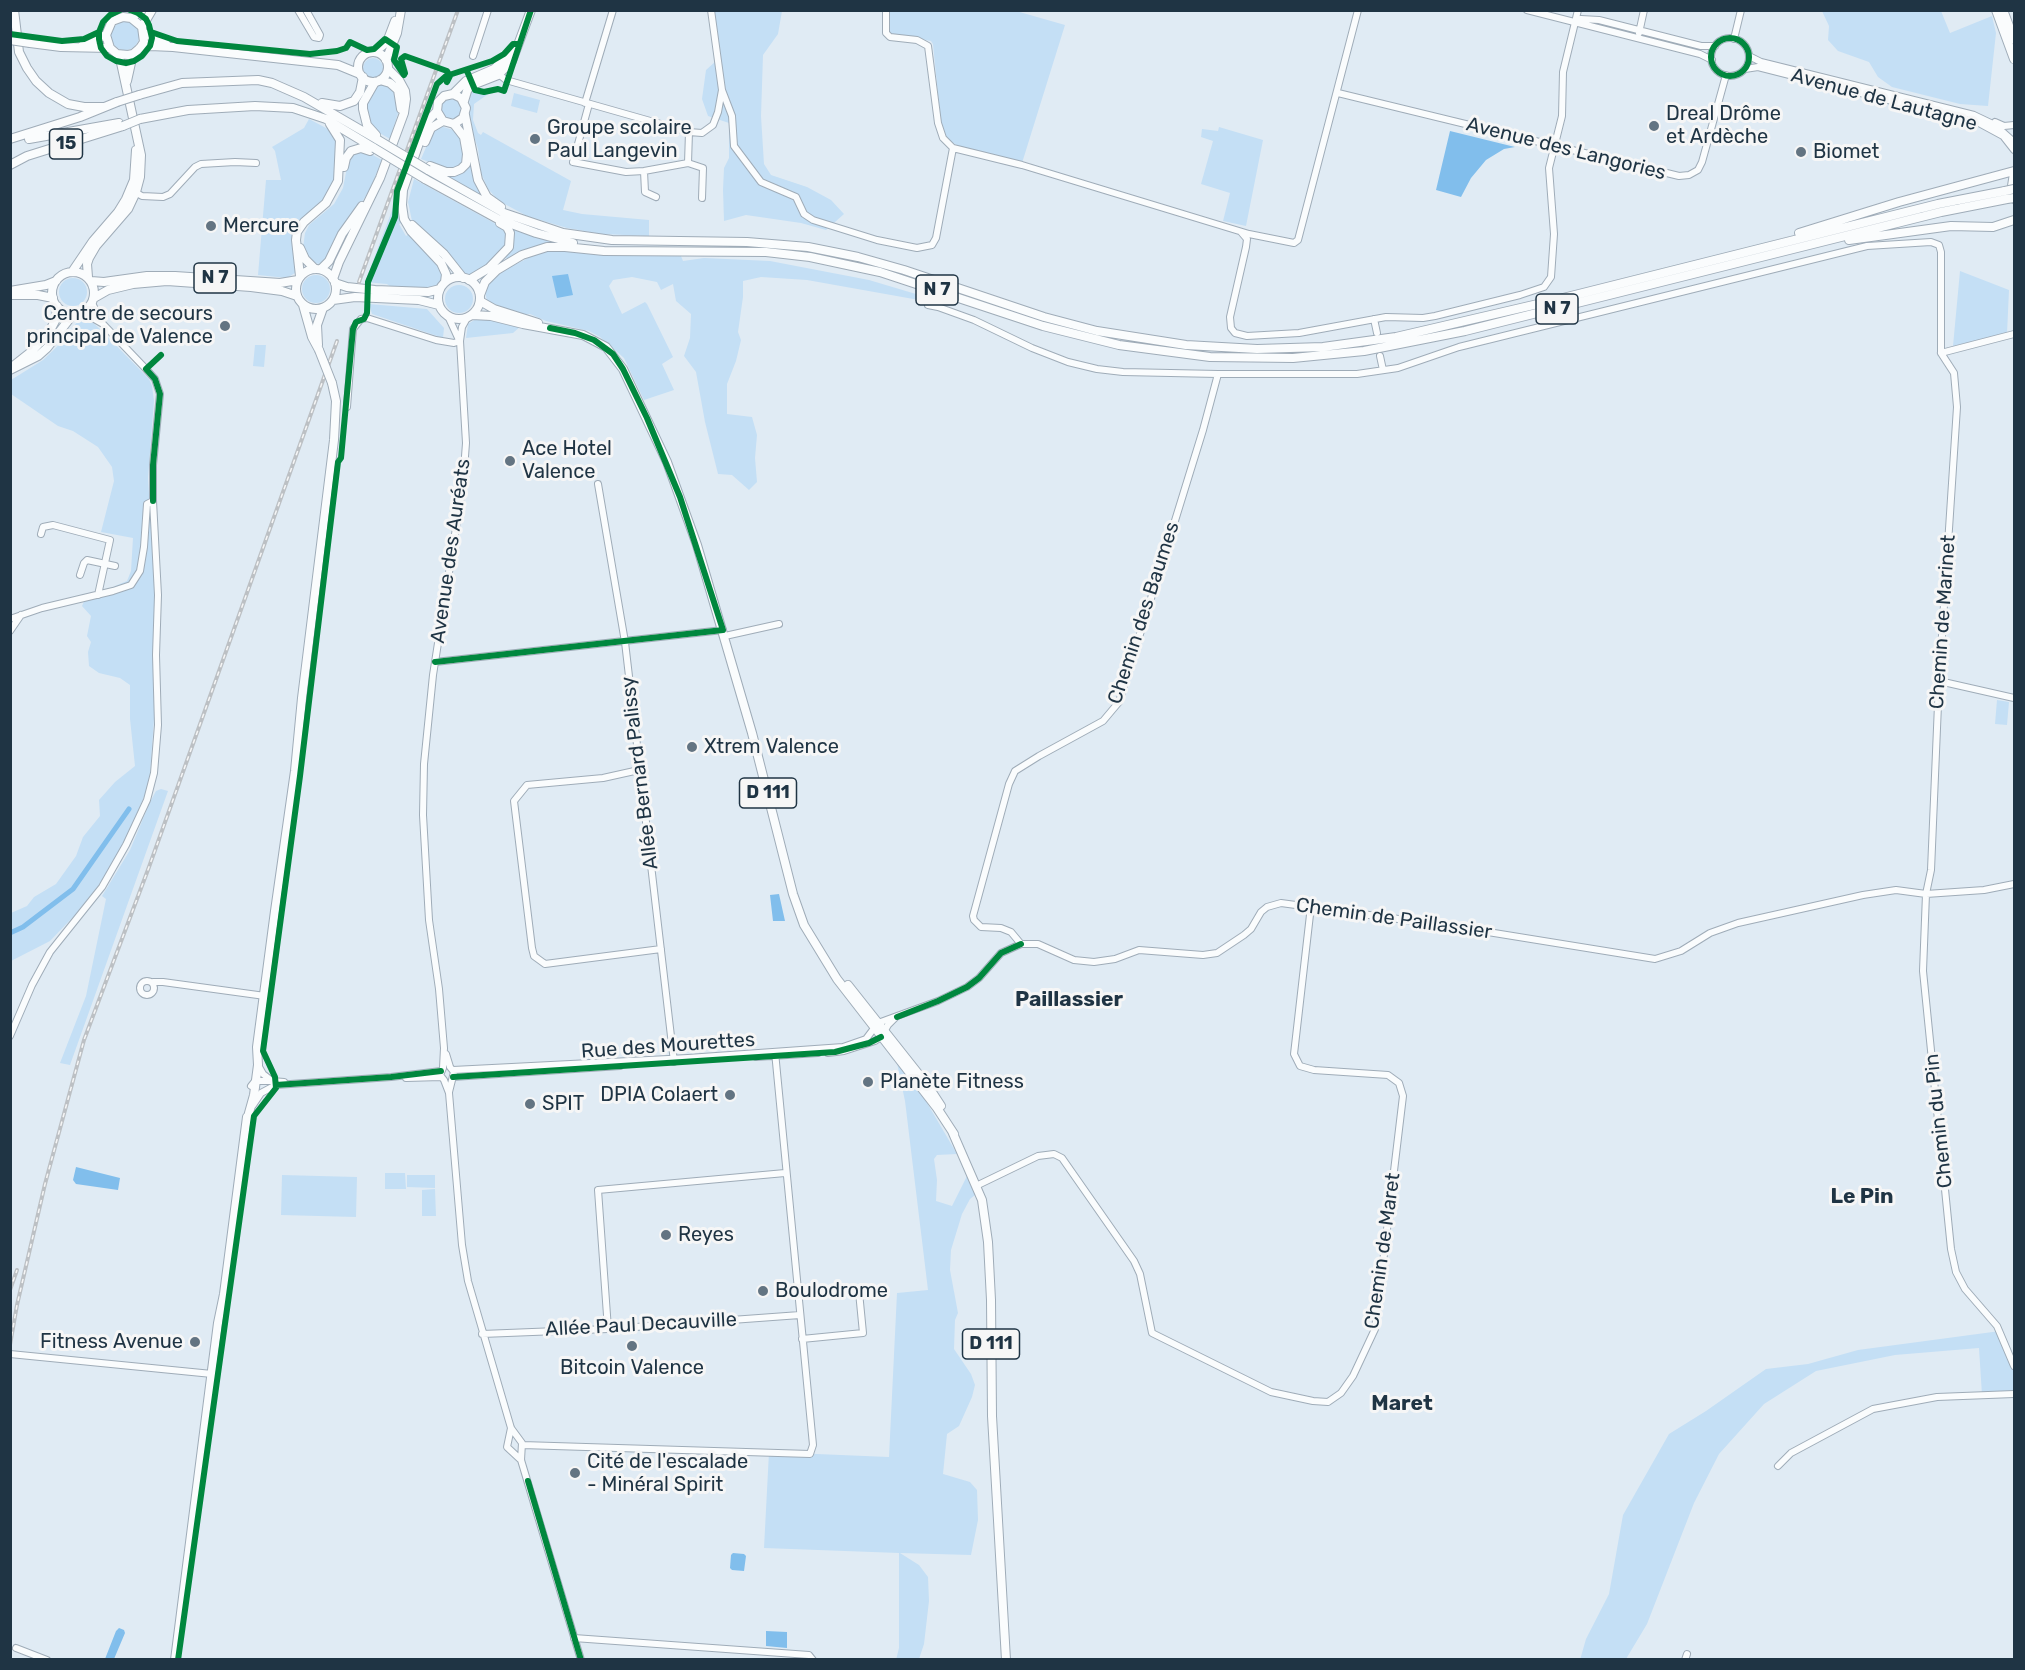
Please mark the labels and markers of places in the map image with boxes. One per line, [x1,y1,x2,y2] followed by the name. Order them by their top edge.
[1666,102,1781,149] place label: Dreal Drôme et Ardèche
[547,116,692,163] place label: Groupe scolaire Paul Langevin
[1647,119,1661,133] marker: Dreal Drôme et Ardèche
[528,132,542,146] marker: Groupe scolaire Paul Langevin
[1813,140,1879,164] place label: Biomet
[1794,145,1808,159] marker: Biomet
[223,214,299,238] place label: Mercure
[204,219,218,233] marker: Mercure
[26,302,213,349] place label: Centre de secours principal de Valence
[218,319,232,333] marker: Centre de secours principal de Valence
[522,437,612,484] place label: Ace Hotel Valence
[503,454,517,468] marker: Ace Hotel Valence
[704,735,839,759] place label: Xtrem Valence
[685,740,699,754] marker: Xtrem Valence
[880,1070,1024,1094] place label: Planète Fitness
[861,1075,875,1089] marker: Planète Fitness
[600,1083,718,1107] place label: DPIA Colaert
[723,1088,737,1102] marker: DPIA Colaert
[542,1092,584,1116] place label: SPIT
[523,1097,537,1111] marker: SPIT
[678,1223,734,1247] place label: Reyes
[659,1228,673,1242] marker: Reyes
[775,1279,888,1303] place label: Boulodrome
[756,1284,770,1298] marker: Boulodrome
[40,1330,183,1354] place label: Fitness Avenue
[188,1335,202,1349] marker: Fitness Avenue
[625,1339,639,1353] marker: Bitcoin Valence
[560,1356,704,1380] place label: Bitcoin Valence
[587,1450,748,1497] place label: Cité de l'escalade - Minéral Spirit
[568,1466,582,1480] marker: Cité de l'escalade - Minéral Spirit

